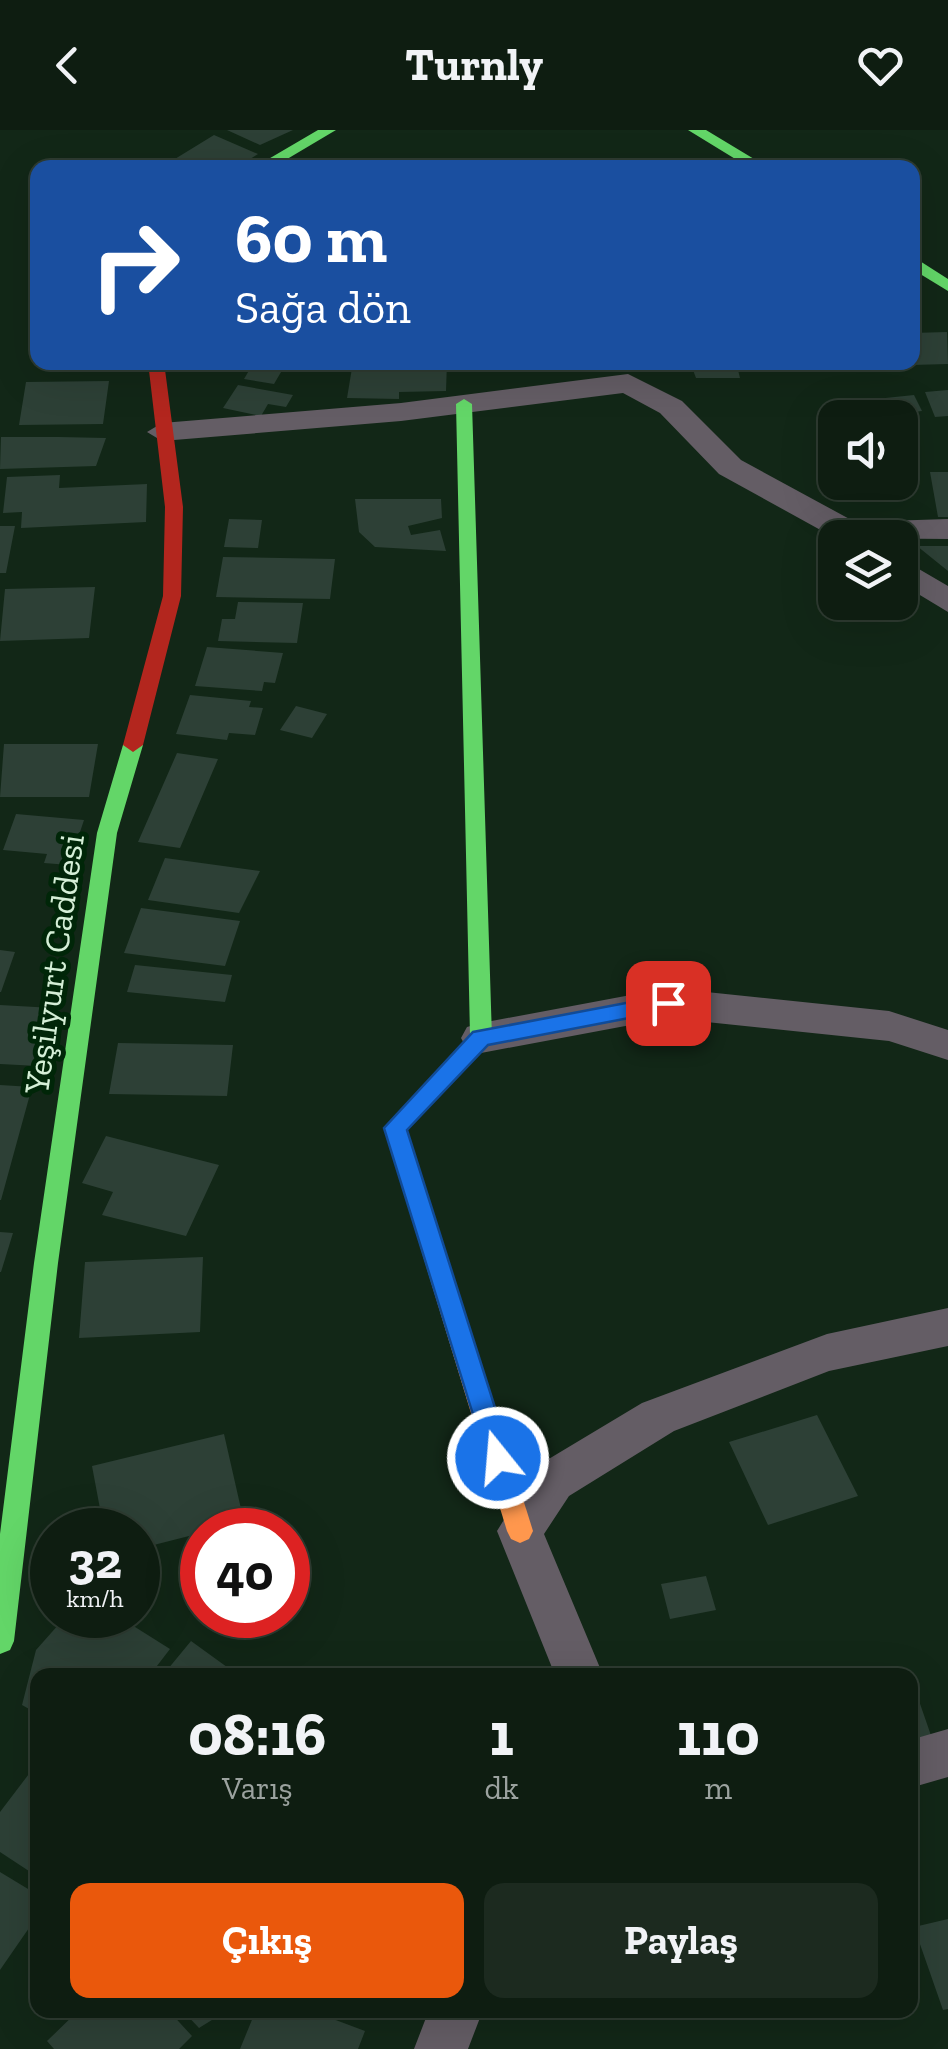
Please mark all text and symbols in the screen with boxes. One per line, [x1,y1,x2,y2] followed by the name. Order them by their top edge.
[40,38,95,93] icon: back
[405,38,543,92] text: Turnly
[853,38,908,93] icon: heart
[235,196,387,280] text: 60 m
[70,200,200,330] icon: right
[235,281,411,335] text: Sağa dön
[818,400,918,620] map controls
[818,400,918,500] button: sound
[818,520,918,620] button: layers
[15,831,93,1098] street label: Yeşilyurt Caddesi
[626,961,711,1046] pin
[641,976,696,1031] icon: arrive
[446,1406,550,1510] position arrow
[180,1508,310,1638] speed limit sign: 40
[68,1531,122,1591] text: 32
[66,1583,124,1613] text: km/h
[188,1698,326,1770] text: 08:16
[489,1698,514,1770] text: 1
[677,1698,760,1770] text: 110
[222,1769,293,1807] text: Varış
[484,1769,519,1807] text: dk
[704,1769,732,1807] text: m
[70,1883,464,1998] button: Çıkış
[484,1883,878,1998] button: Paylaş

